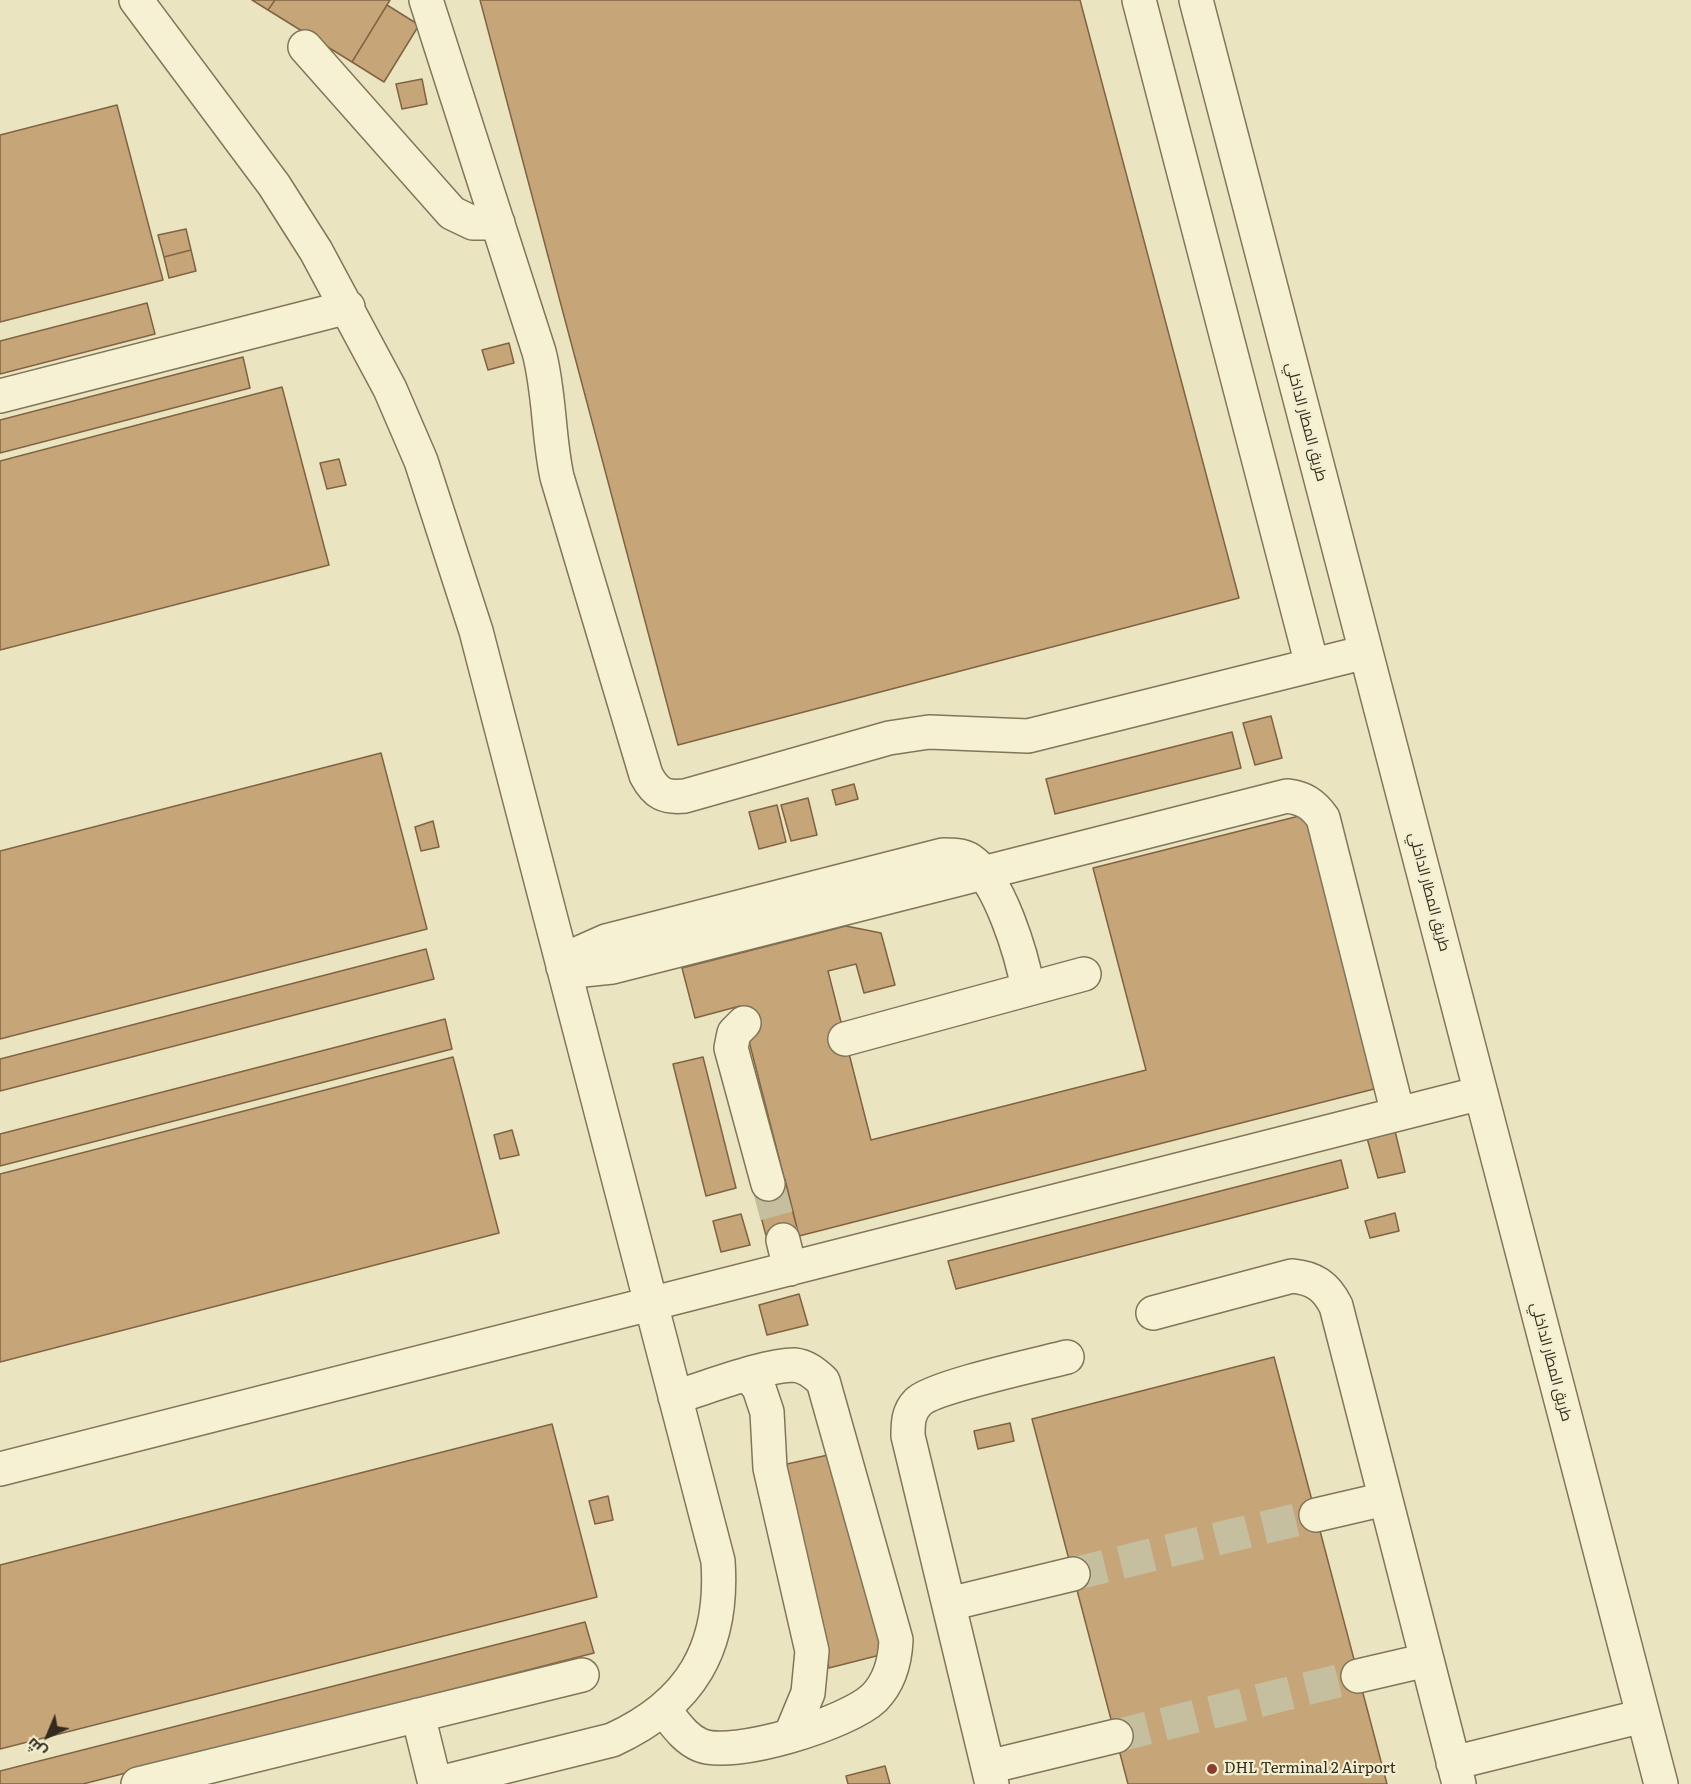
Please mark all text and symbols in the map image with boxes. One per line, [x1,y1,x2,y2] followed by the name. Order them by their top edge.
[1281,361,1331,483] street label: طريق المطار الداخلي
[1404,831,1454,953] street label: طريق المطار الداخلي
[1526,1301,1576,1423] street label: طريق المطار الداخلي
[18,1706,78,1766] north arrow
[20,1733,51,1765] text: ش
[1224,1760,1396,1778] place label: DHL Terminal 2 Airport
[1205,1762,1219,1776] marker: DHL Terminal 2 Airport

